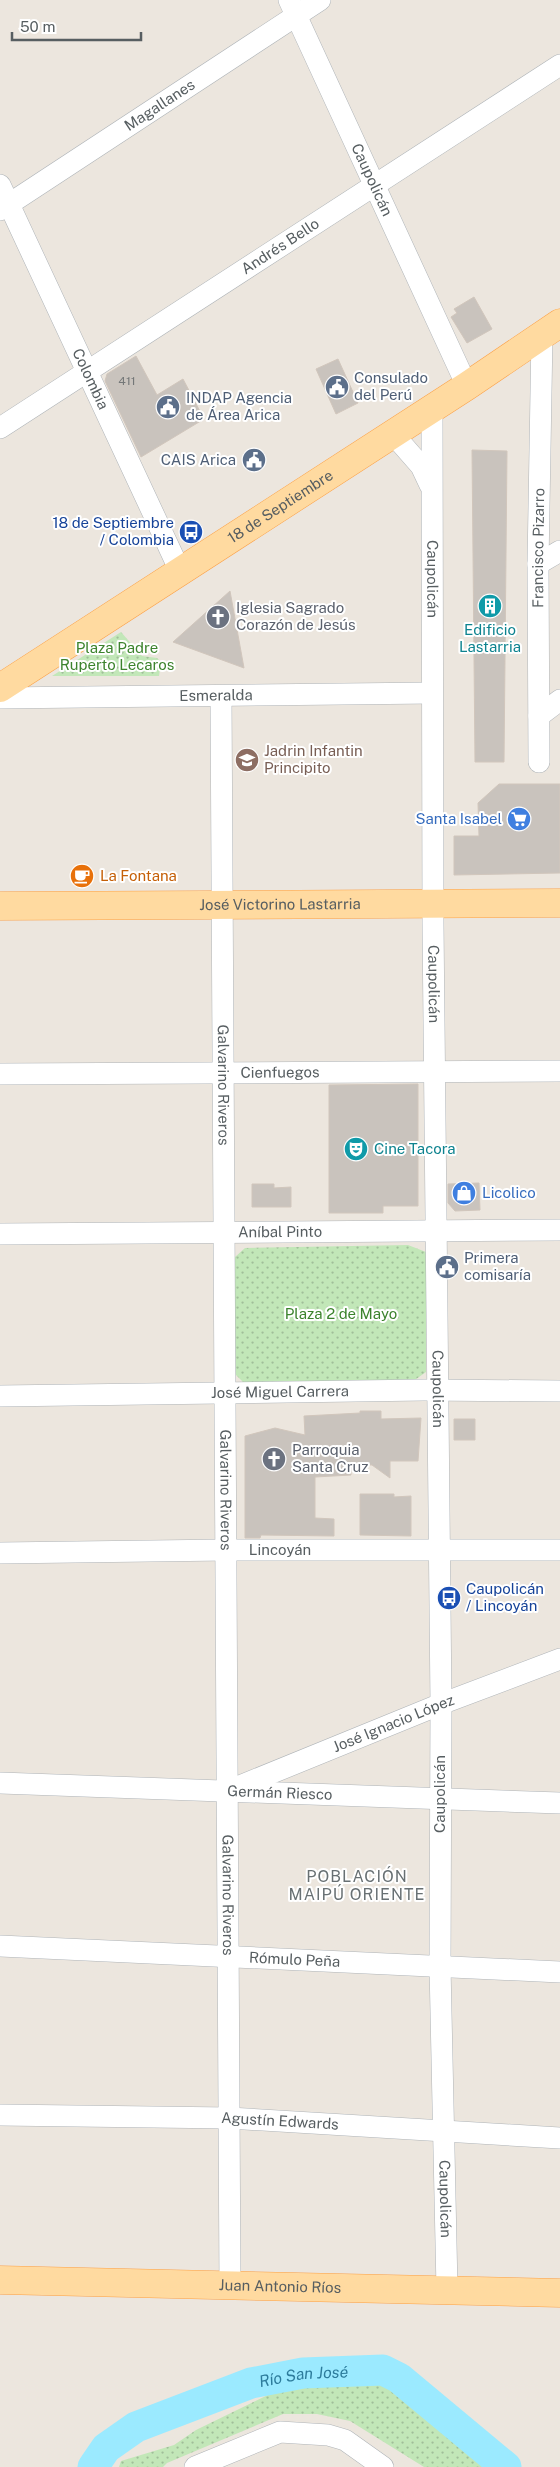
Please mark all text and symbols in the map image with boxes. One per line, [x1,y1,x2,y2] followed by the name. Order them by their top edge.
[12,10,141,42] scale bar
[20,18,55,35] text: 50 m
[121,76,198,134] street label: Magallanes
[348,141,396,219] street label: Caupolicán
[238,214,322,277] street label: Andrés Bello
[69,346,112,412] street label: Colombia
[354,369,428,403] place label: Consulado del Perú
[118,374,136,388] house number: 411
[324,374,350,400] public building icon: Consulado del Perú
[186,389,292,423] place label: INDAP Agencia de Área Arica
[155,394,181,420] public building icon: INDAP Agencia de Área Arica
[241,447,267,473] public building icon: CAIS Arica
[161,451,236,468] place label: CAIS Arica
[224,466,336,546] street label: 18 de Septiembre
[529,488,547,608] street label: Francisco Pizarro
[52,514,174,548] place label: 18 de Septiembre / Colombia
[178,519,204,545] bus stop icon: 18 de Septiembre / Colombia
[424,540,441,618] street label: Caupolicán
[477,593,503,619] building icon: Edificio Lastarria
[236,599,356,633] place label: Iglesia Sagrado Corazón de Jesús
[205,604,231,630] church icon: Iglesia Sagrado Corazón de Jesús
[459,621,521,655] place label: Edificio Lastarria
[60,639,174,673] park label: Plaza Padre Ruperto Lecaros
[179,686,253,704] street label: Esmeralda
[264,742,363,776] place label: Jadrin Infantin Principito
[234,747,260,773] school or university icon: Jadrin Infantin Principito
[506,806,532,832] supermarket icon: Santa Isabel
[416,810,502,827] place label: Santa Isabel
[69,863,95,889] cafe icon: La Fontana
[100,867,177,884] place label: La Fontana
[199,895,361,913] street label: José Victorino Lastarria
[425,945,443,1023] street label: Caupolicán
[215,1024,233,1146] street label: Galvarino Riveros
[240,1063,320,1081] street label: Cienfuegos
[343,1136,369,1162] theatre icon: Cine Tacora
[374,1140,456,1157] place label: Cine Tacora
[451,1180,477,1206] shop icon: Licolico
[482,1184,536,1201] place label: Licolico
[238,1223,322,1240] street label: Aníbal Pinto
[464,1249,531,1283] place label: Primera comisaría
[434,1254,460,1280] public building icon: Primera comisaría
[285,1305,397,1322] park label: Plaza 2 de Mayo
[429,1350,447,1428] street label: Caupolicán
[211,1382,349,1401] street label: José Miguel Carrera
[217,1429,235,1551] street label: Galvarino Riveros
[292,1441,368,1475] place label: Parroquia Santa Cruz
[261,1446,287,1472] church icon: Parroquia Santa Cruz
[249,1541,311,1558] street label: Lincoyán
[466,1580,544,1614] place label: Caupolicán / Lincoyán
[436,1585,462,1611] bus stop icon: Caupolicán / Lincoyán
[330,1691,456,1755] street label: José Ignacio López
[431,1755,448,1833] street label: Caupolicán
[227,1782,333,1803] street label: Germán Riesco
[219,1834,237,1956] street label: Galvarino Riveros
[289,1866,425,1904] district label: POBLACIÓN MAIPÚ ORIENTE
[249,1949,341,1970] street label: Rómulo Peña
[221,2109,339,2133] street label: Agustín Edwards
[436,2160,455,2238] street label: Caupolicán
[219,2276,341,2296] street label: Juan Antonio Ríos
[257,2362,349,2391] water label: Río San José

